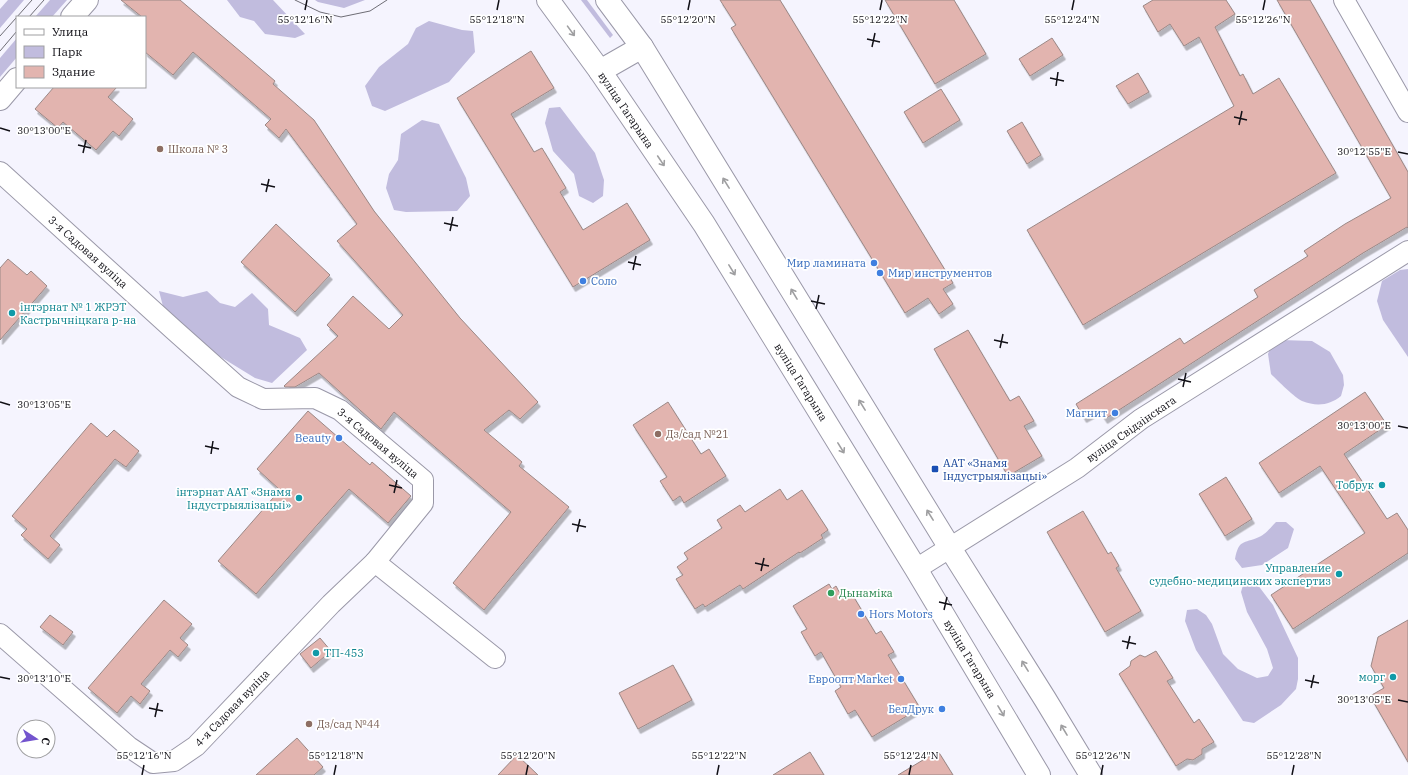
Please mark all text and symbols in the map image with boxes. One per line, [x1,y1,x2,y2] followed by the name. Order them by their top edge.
[278,13,333,26] text: 55°12'16"N
[470,13,525,26] text: 55°12'18"N
[661,13,716,26] text: 55°12'20"N
[853,13,908,26] text: 55°12'22"N
[1045,13,1100,26] text: 55°12'24"N
[1236,13,1291,26] text: 55°12'26"N
[16,16,146,88] legend
[52,24,89,39] text: Улица
[567,26,575,37] one-way arrow
[52,44,82,59] text: Парк
[52,64,95,79] text: Здание
[595,69,657,151] street label: вуліца Гагарына
[17,124,71,137] text: 30°13'00"E
[168,142,228,156] place label: Школа № 3
[155,144,165,154] marker: Школа № 3
[1337,145,1391,158] text: 30°12'55"E
[657,155,665,166] one-way arrow
[721,177,729,189] one-way arrow
[45,213,131,291] street label: 3-я Садовая вуліца
[787,256,866,270] place label: Мир ламината
[869,258,879,268] marker: Мир ламината
[729,264,737,276] one-way arrow
[888,266,992,280] place label: Мир инструментов
[875,268,885,278] marker: Мир инструментов
[591,274,617,288] place label: Соло
[578,276,588,286] marker: Соло
[789,288,797,300] one-way arrow
[20,300,136,327] place label: інтэрнат № 1 ЖРЭТ Кастрычніцкага р-на
[7,308,17,318] marker: інтэрнат № 1 ЖРЭТ Кастрычніцкага р-на
[771,340,831,424] street label: вуліца Гагарына
[1083,393,1179,465] street label: вуліца Свідзінскага
[17,398,71,411] text: 30°13'05"E
[857,399,865,411] one-way arrow
[335,405,421,481] street label: 3-я Садовая вуліца
[1066,406,1107,420] place label: Магнит
[1110,408,1120,418] marker: Магнит
[1337,419,1391,432] text: 30°13'00"E
[666,427,729,441] place label: Дз/сад №21
[653,429,663,439] marker: Дз/сад №21
[295,431,331,445] place label: Beauty
[334,433,344,443] marker: Beauty
[838,442,846,454] one-way arrow
[943,456,1047,483] place label: ААТ «Знамя Індустрыялізацыі»
[930,464,940,474] marker: ААТ «Знамя Індустрыялізацыі»
[1336,478,1375,492] place label: Тобрук
[1377,480,1387,490] marker: Тобрук
[176,485,291,512] place label: інтэрнат ААТ «Знамя Індустрыялізацыі»
[294,493,304,503] marker: інтэрнат ААТ «Знамя Індустрыялізацыі»
[926,510,934,521] one-way arrow
[1149,561,1331,588] place label: Управление судебно-медицинских экспертиз
[1334,569,1344,579] marker: Управление судебно-медицинских экспертиз
[839,586,893,600] place label: Дынаміка
[826,588,836,598] marker: Дынаміка
[869,607,933,621] place label: Hors Motors
[856,609,866,619] marker: Hors Motors
[941,617,999,701] street label: вуліца Гагарына
[324,646,364,660] place label: ТП-453
[311,648,321,658] marker: ТП-453
[1020,660,1028,672] one-way arrow
[192,667,272,749] street label: 4-я Садовая вуліца
[1358,670,1385,684] place label: морг
[17,672,71,685] text: 30°13'10"E
[808,672,893,686] place label: Евроопт Market
[1388,672,1398,682] marker: морг
[896,674,906,684] marker: Евроопт Market
[1337,693,1391,706] text: 30°13'05"E
[888,702,935,716] place label: БелДрук
[937,704,947,714] marker: БелДрук
[997,705,1005,717] one-way arrow
[317,717,380,731] place label: Дз/сад №44
[16,719,56,759] north arrow
[304,719,314,729] marker: Дз/сад №44
[1059,724,1067,736] one-way arrow
[38,736,53,746] text: С
[117,749,172,762] text: 55°12'16"N
[309,749,364,762] text: 55°12'18"N
[501,749,556,762] text: 55°12'20"N
[692,749,747,762] text: 55°12'22"N
[884,749,939,762] text: 55°12'24"N
[1076,749,1131,762] text: 55°12'26"N
[1267,749,1322,762] text: 55°12'28"N

